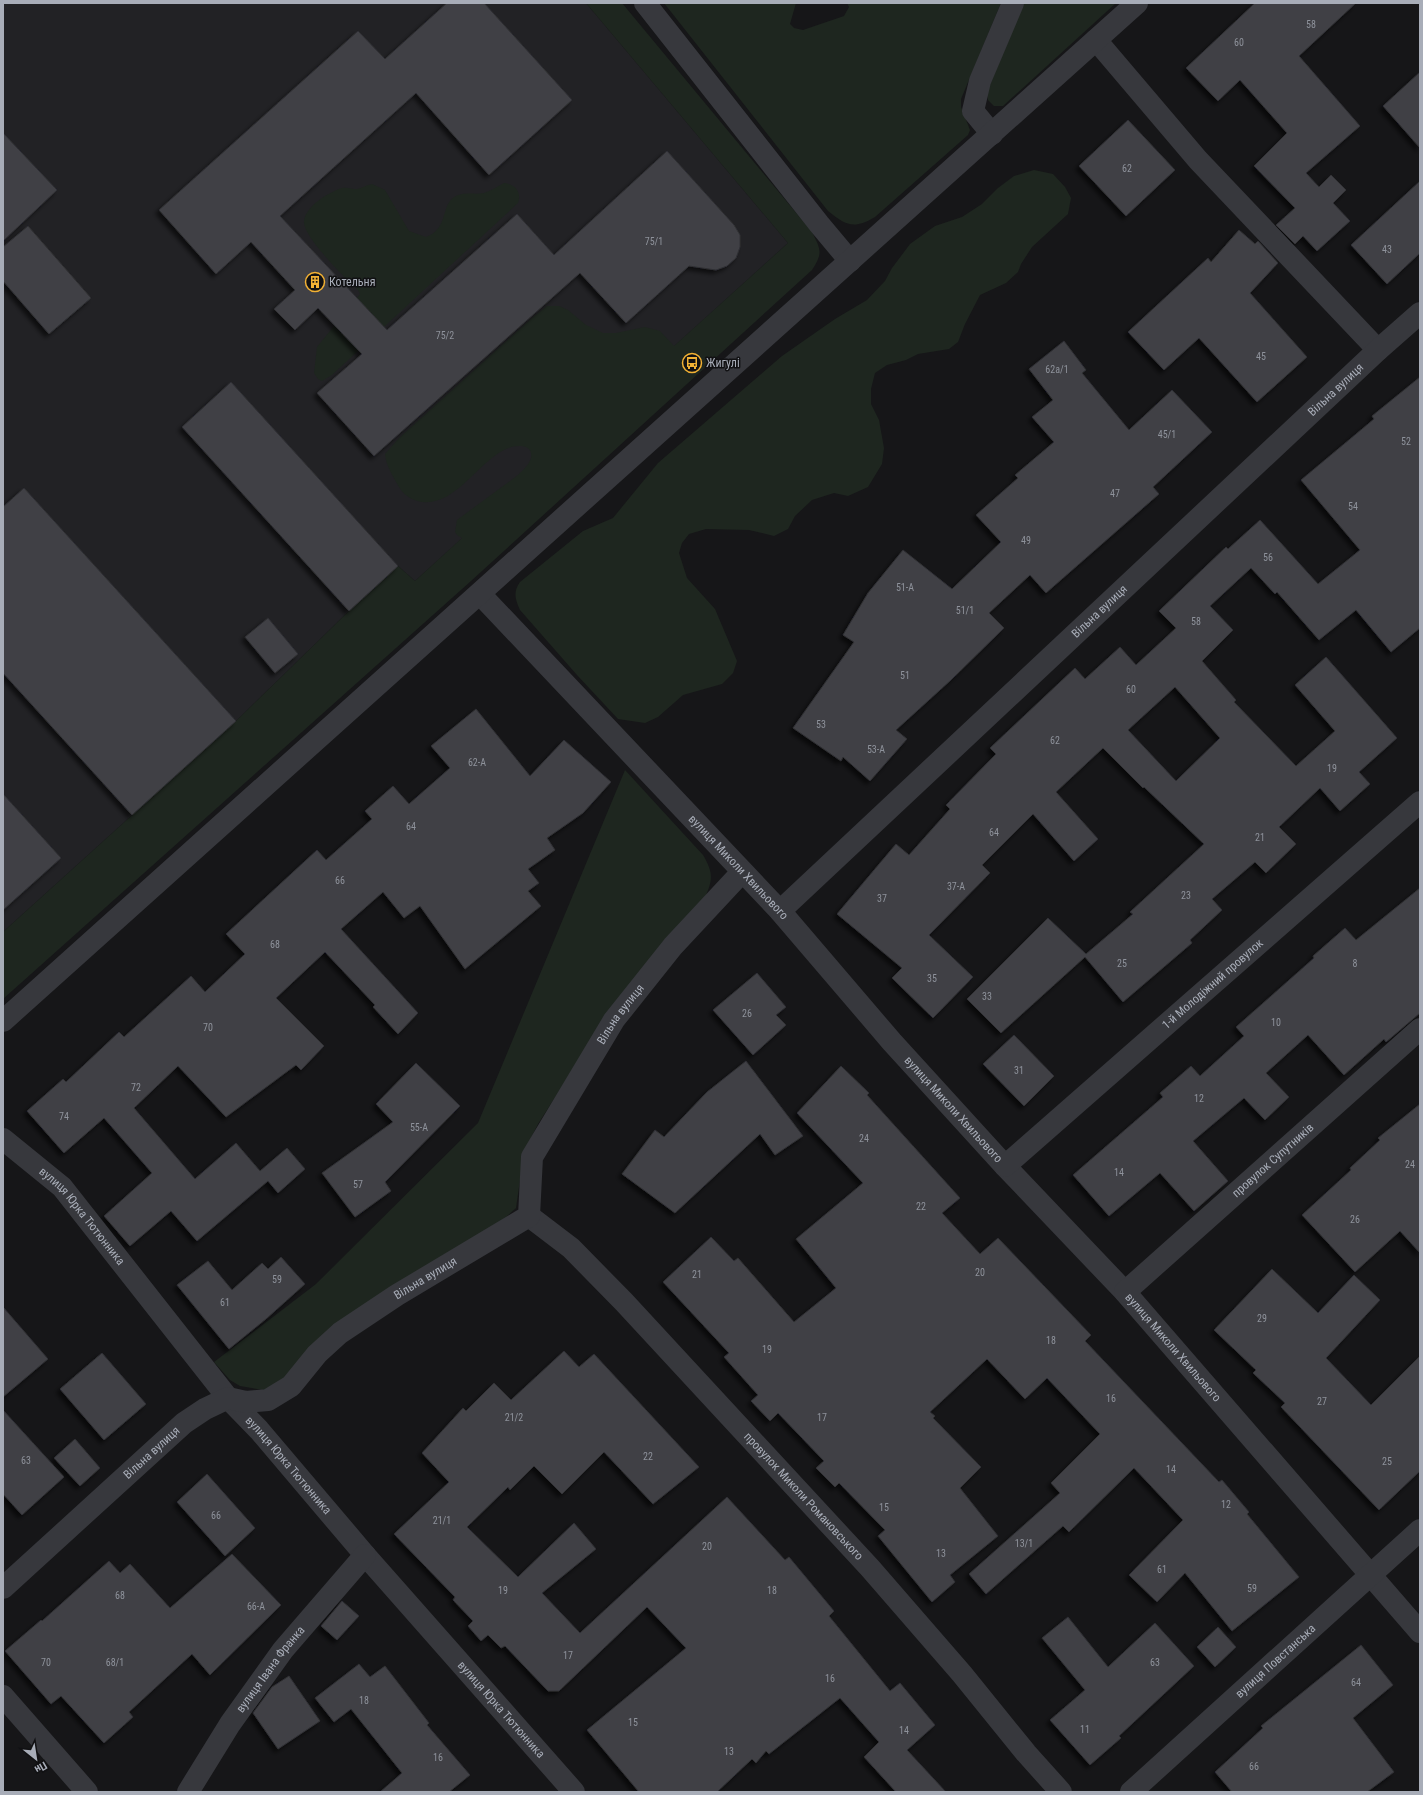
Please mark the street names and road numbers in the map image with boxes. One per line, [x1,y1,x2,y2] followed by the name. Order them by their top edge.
[1305,360,1366,419] street label: Вільна вулиця
[1069,582,1130,641] street label: Вільна вулиця
[686,812,791,922] street label: вулиця Миколи Хвильового
[1159,936,1266,1032] street label: 1-й Молодіжний провулок
[594,981,647,1047] street label: Вільна вулиця
[901,1053,1005,1165] street label: вулиця Миколи Хвильового
[1229,1120,1316,1200] street label: провулок Супутників
[36,1164,128,1268] street label: вулиця Юрка Тютюнника
[391,1254,459,1302] street label: Вільна вулиця
[1122,1290,1224,1405] street label: вулиця Миколи Хвильового
[243,1413,335,1517] street label: вулиця Юрка Тютюнника
[121,1423,182,1482] street label: Вільна вулиця
[741,1429,866,1563] street label: провулок Миколи Романовського
[1233,1621,1318,1701] street label: вулиця Повстанська
[233,1623,308,1715] street label: вулиця Івана Франка
[455,1658,548,1761] street label: вулиця Юрка Тютюнника

